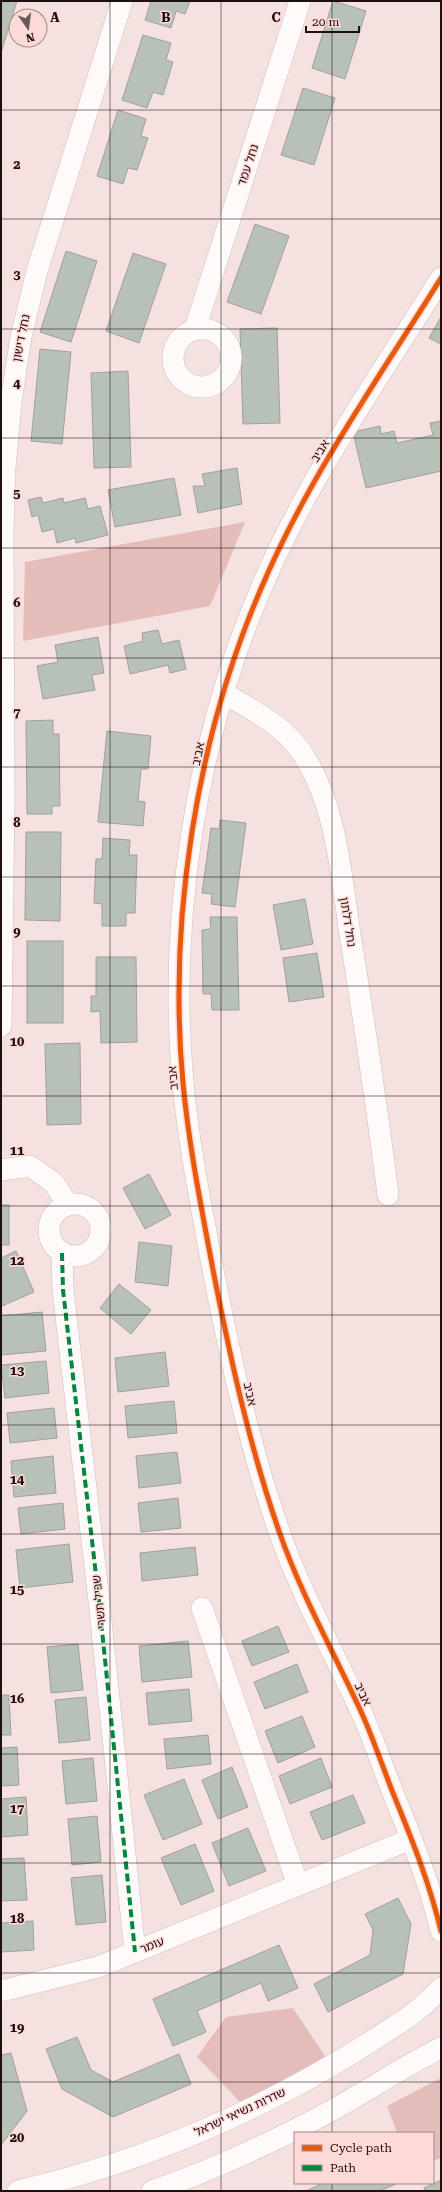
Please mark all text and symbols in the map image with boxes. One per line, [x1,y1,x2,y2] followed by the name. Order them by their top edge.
[8,8,48,48] north arrow
[306,8,359,34] scale bar
[50,10,60,25] text: A
[161,10,171,25] text: B
[271,10,281,25] text: C
[312,15,339,29] text: 20 m
[24,30,36,45] text: N
[235,142,261,188] street label: נחל עמד
[13,157,21,172] text: 2
[13,267,21,282] text: 3
[10,313,32,363] street label: נחל דישון
[13,376,21,391] text: 4
[308,437,333,465] street label: אביב
[13,486,21,501] text: 5
[13,595,21,610] text: 6
[13,705,21,720] text: 7
[189,740,207,767] street label: אביב
[13,815,21,830] text: 8
[337,896,359,948] street label: נחל דלתון
[13,924,21,939] text: 9
[10,1034,24,1049] text: 10
[165,1065,181,1091] street label: אביב
[10,1143,24,1158] text: 11
[10,1253,24,1268] text: 12
[10,1363,24,1378] text: 13
[240,1381,260,1408] street label: אביב
[10,1472,25,1487] text: 14
[89,1574,109,1630] street label: שביל תשרי
[10,1582,24,1597] text: 15
[352,1680,375,1708] street label: אביב
[10,1691,24,1706] text: 16
[10,1801,24,1816] text: 17
[10,1911,25,1926] text: 18
[138,1934,166,1956] street label: עומר
[10,2020,24,2035] text: 19
[192,2085,288,2139] street label: שדרות נשיאי ישראל
[10,2130,24,2145] text: 20
[294,2132,434,2184] legend
[330,2141,392,2155] text: Cycle path
[330,2161,356,2175] text: Path

